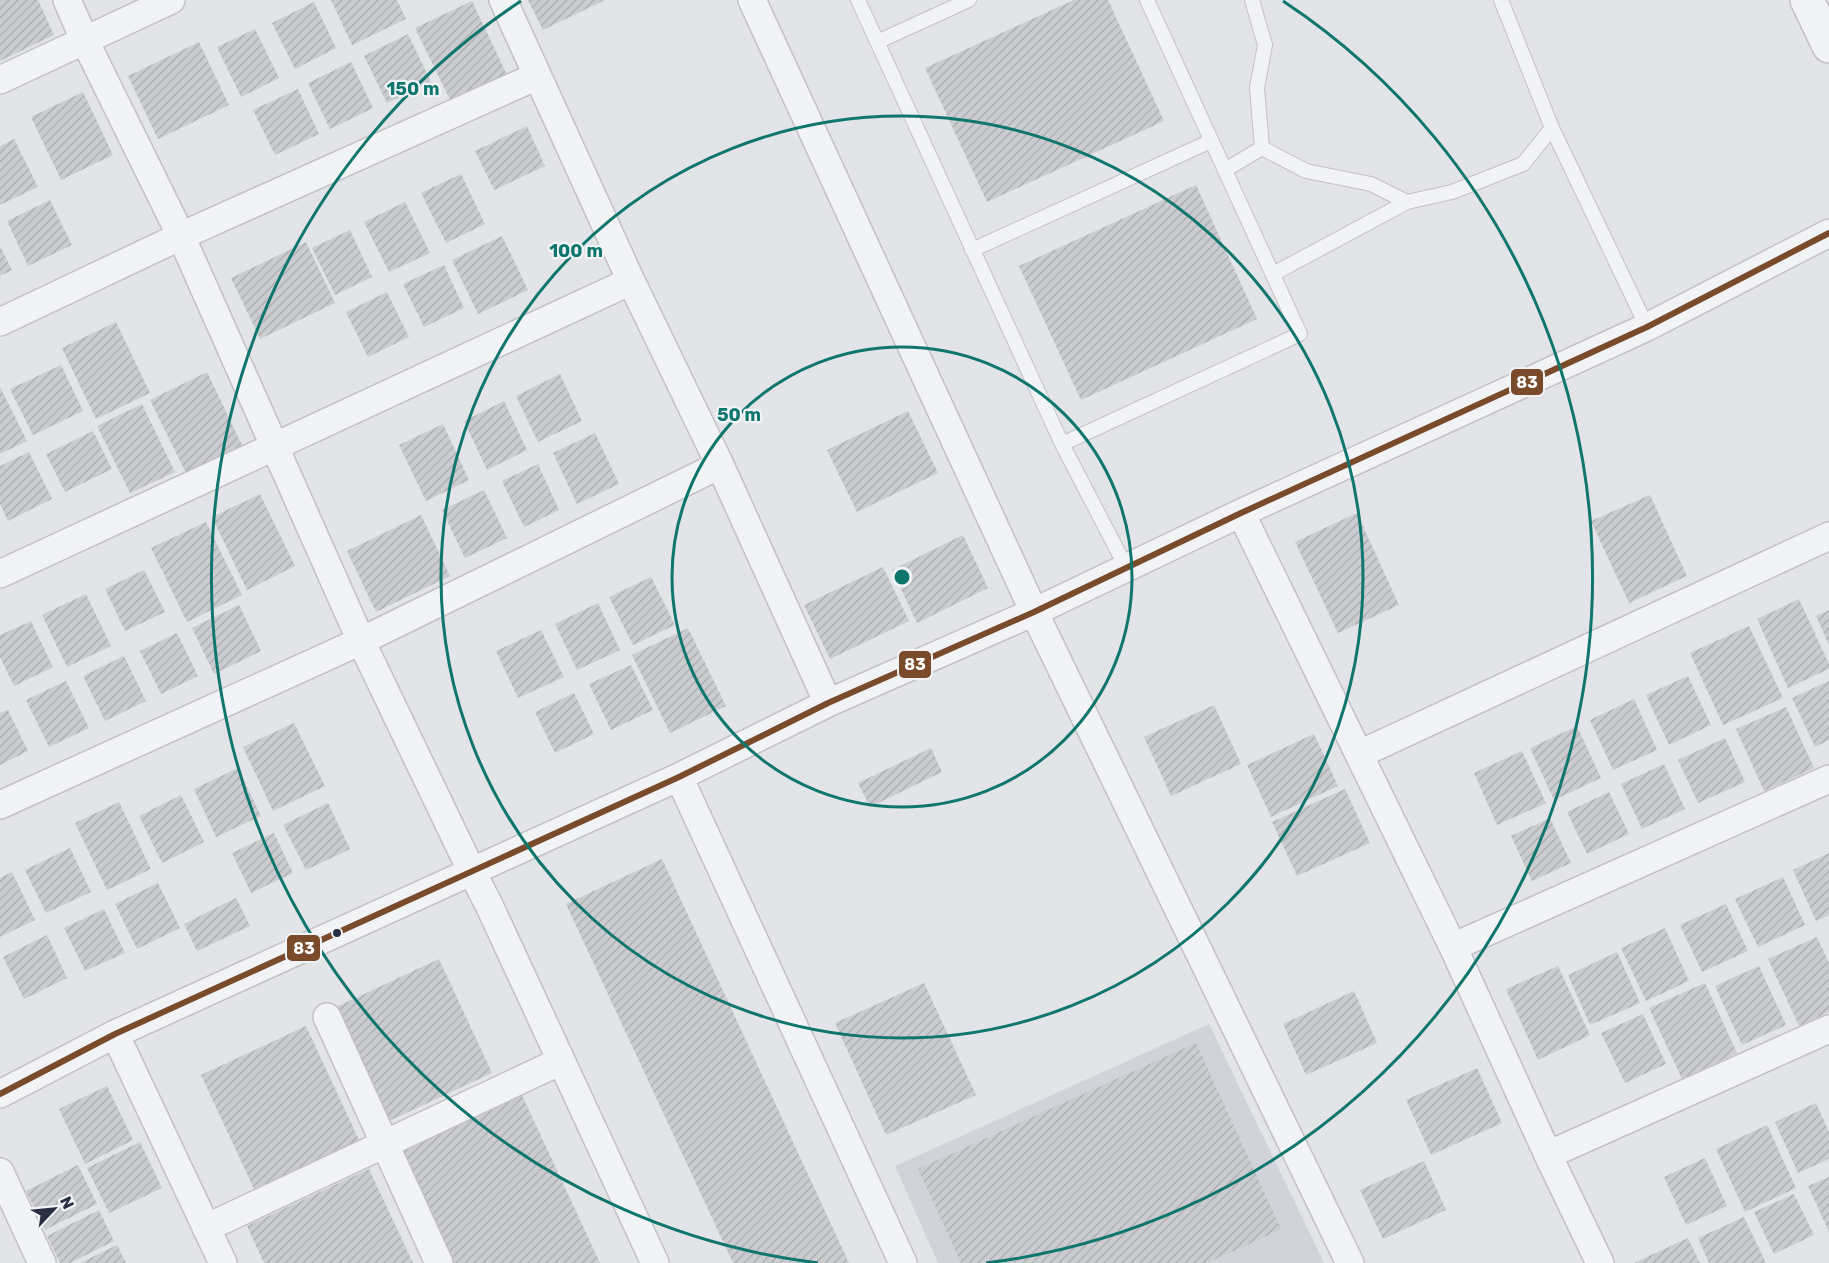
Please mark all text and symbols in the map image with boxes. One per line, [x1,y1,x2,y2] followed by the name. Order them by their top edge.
[386,78,440,100] text: 150 m
[549,240,603,262] text: 100 m
[1510,368,1544,396] line badge: 83
[1516,373,1538,392] text: 83
[717,404,761,426] text: 50 m
[892,567,912,587] centre of rings
[898,650,932,679] line badge: 83
[904,655,926,674] text: 83
[331,927,343,939] unlabelled marker
[286,934,321,962] line badge: 83
[293,939,315,958] text: 83
[24,1179,84,1239] north arrow
[56,1193,78,1212] text: N

